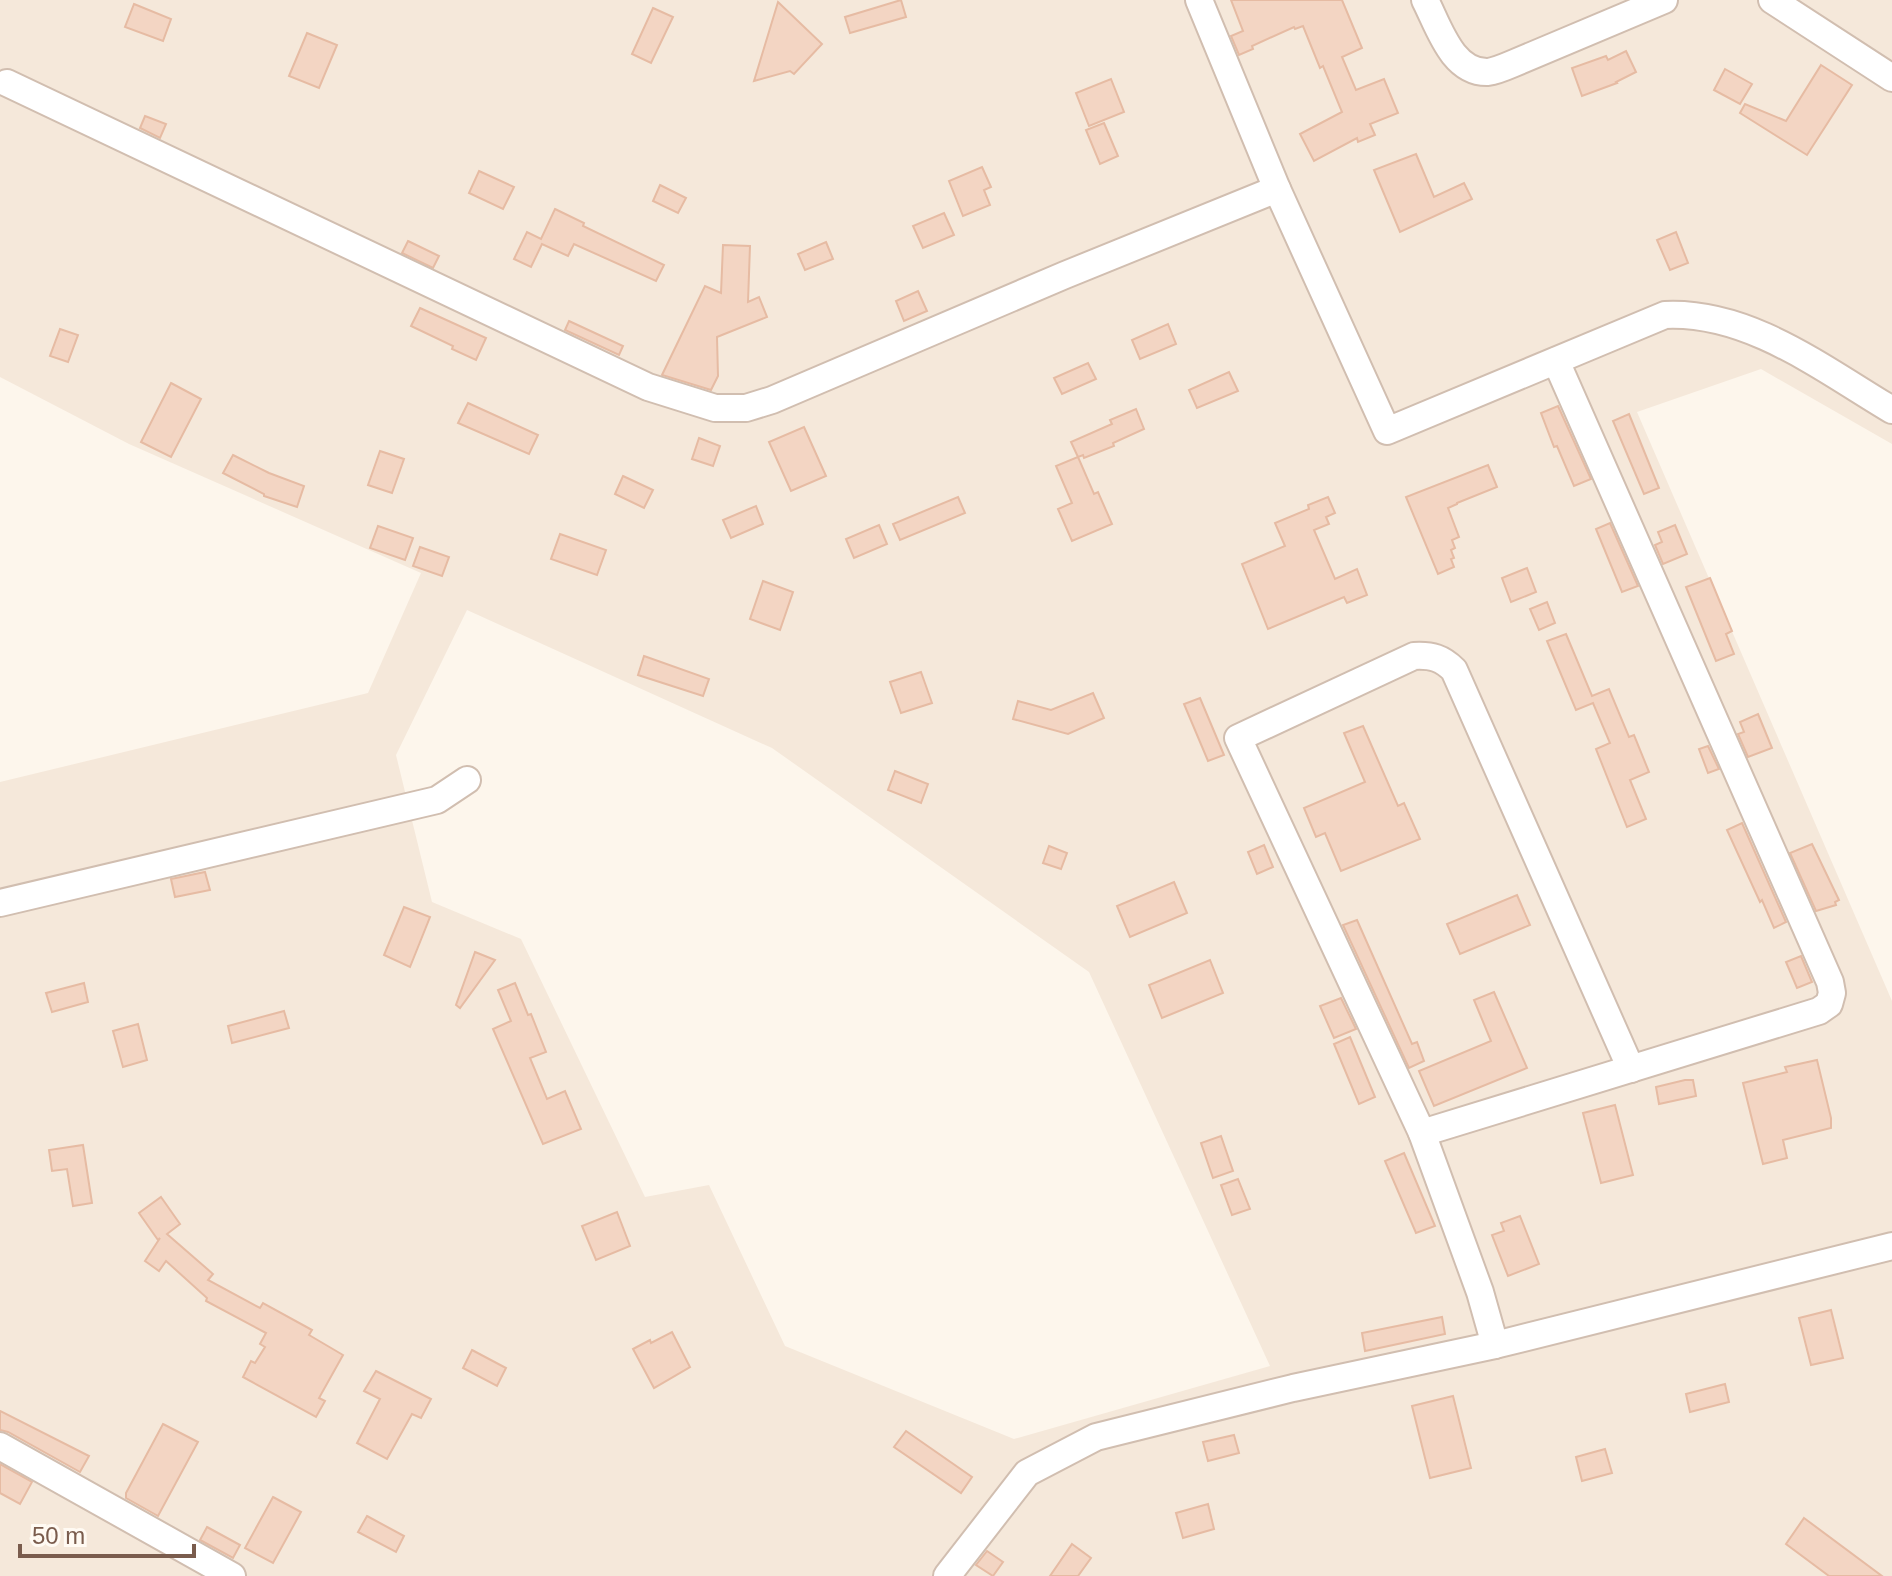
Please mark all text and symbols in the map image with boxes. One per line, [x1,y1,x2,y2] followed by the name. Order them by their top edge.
[20,1508,194,1558] scale bar
[32,1522,85,1549] text: 50 m

